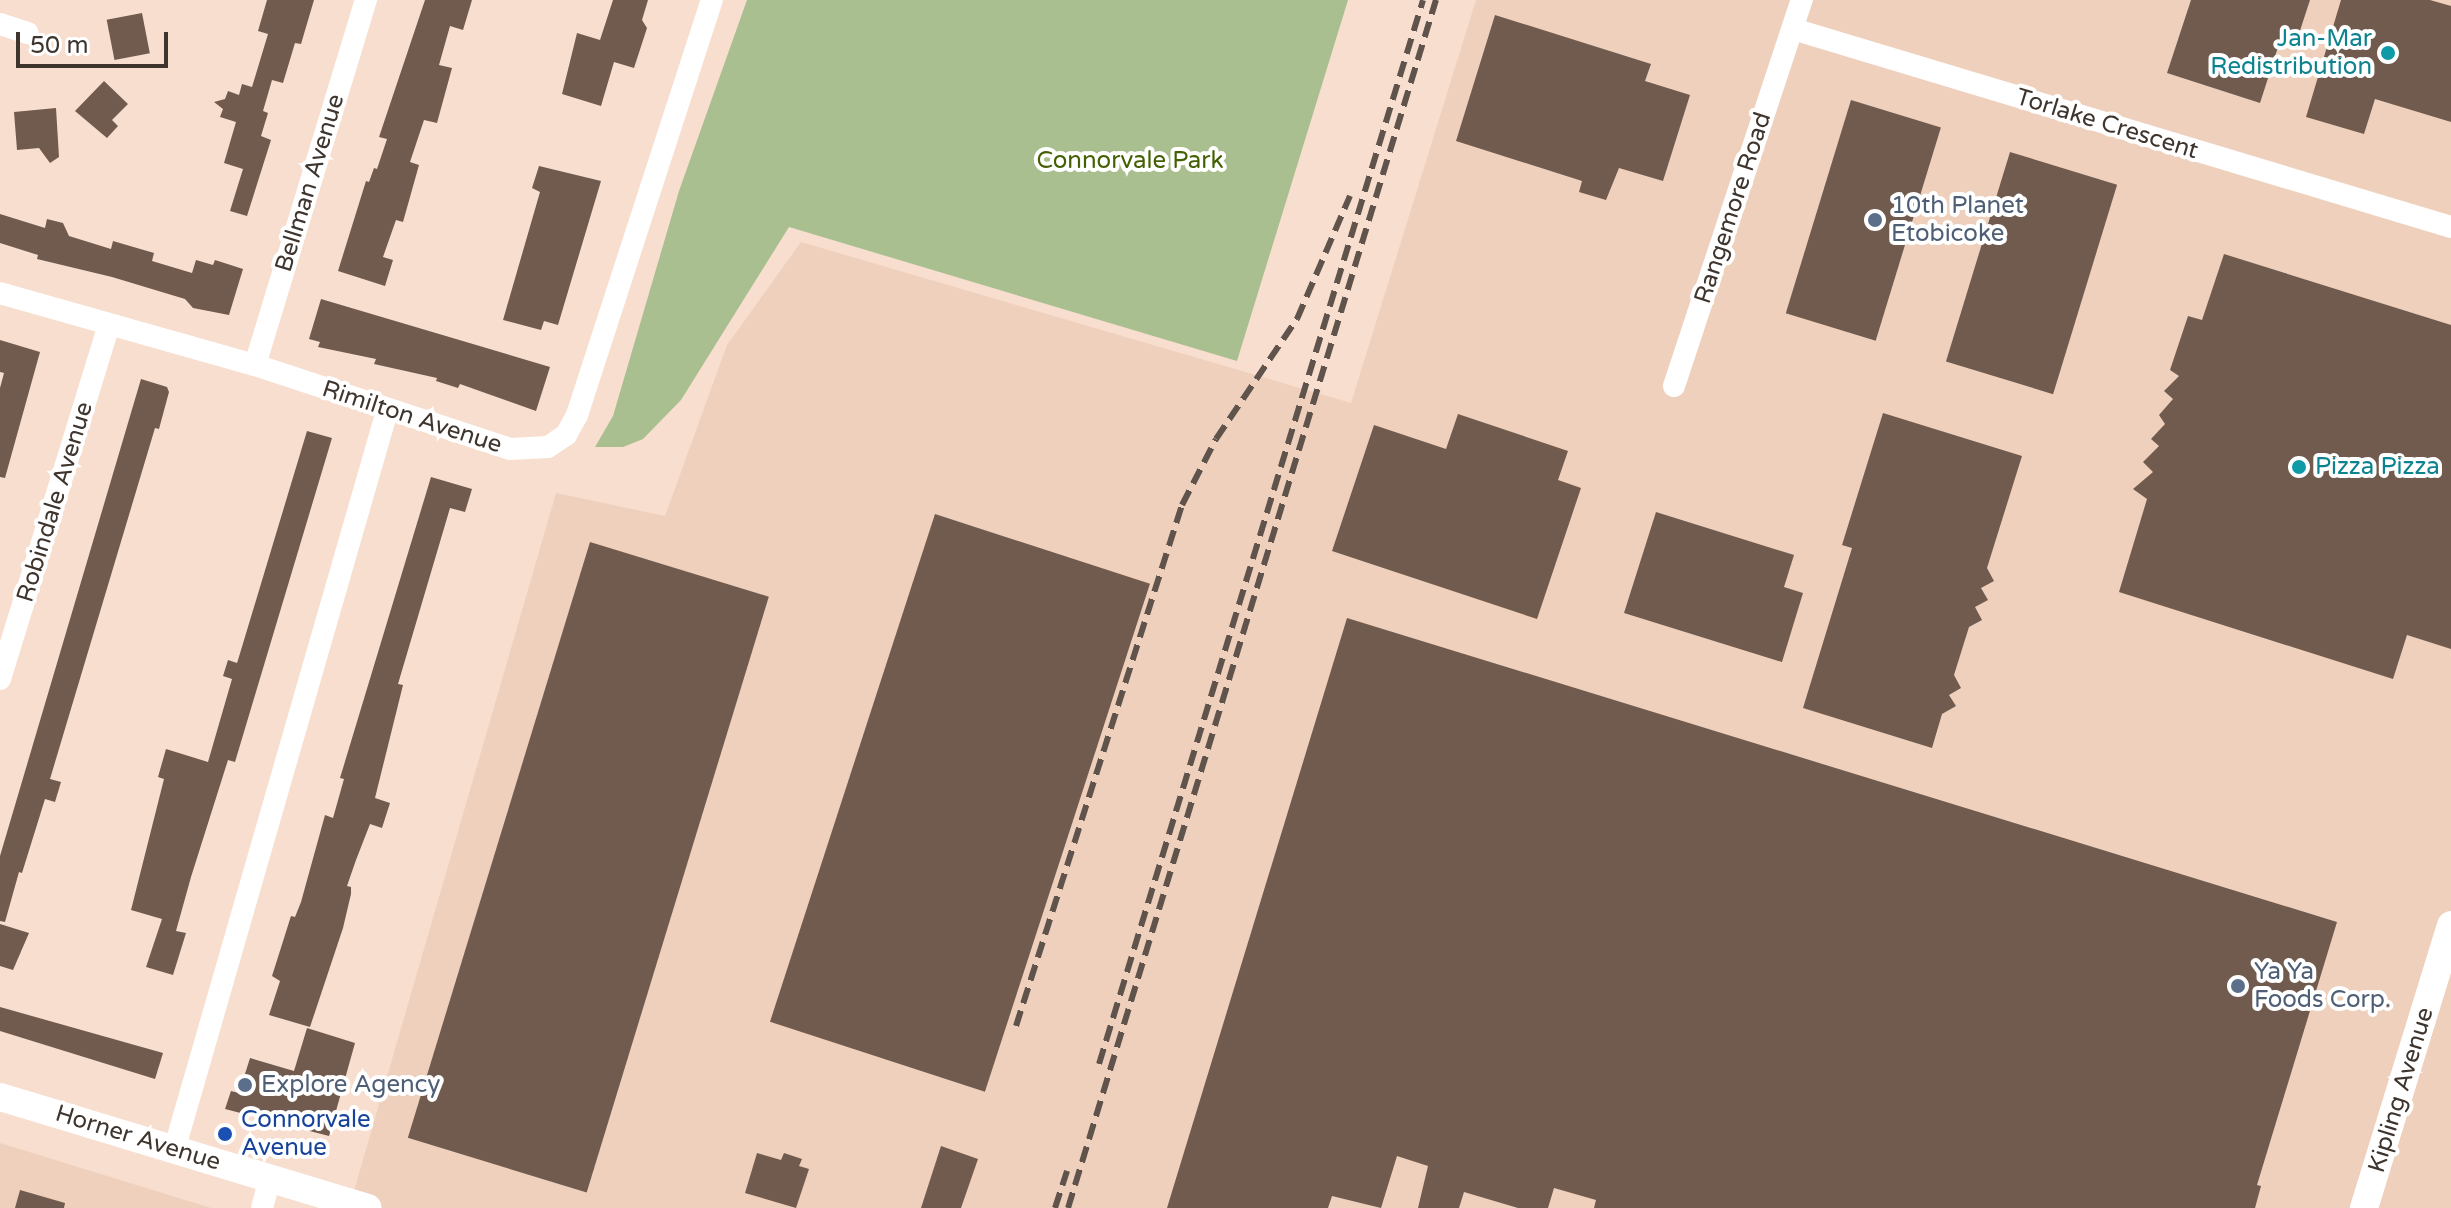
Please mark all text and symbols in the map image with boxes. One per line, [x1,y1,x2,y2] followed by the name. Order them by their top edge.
[20,16,172,66] scale bar
[2210,25,2372,81] place label: Jan-Mar Redistribution
[30,31,88,60] text: 50 m
[2379,44,2397,62] marker: Jan-Mar Redistribution
[2012,83,2202,165] street label: Torlake Crescent
[269,91,351,275] street label: Bellman Avenue
[1688,109,1778,307] street label: Rangemore Road
[1036,147,1224,175] park label: Connorvale Park
[1891,192,2024,248] place label: 10th Planet Etobicoke
[1866,211,1884,229] marker: 10th Planet Etobicoke
[318,374,506,460] street label: Rimilton Avenue
[11,398,99,606] street label: Robindale Avenue
[2315,453,2440,481] place label: Pizza Pizza
[2290,458,2308,476] marker: Pizza Pizza
[2254,958,2391,1014] place label: Ya Ya Foods Corp.
[2229,977,2247,995] marker: Ya Ya Foods Corp.
[2362,1004,2440,1176] street label: Kipling Avenue
[261,1071,440,1099] place label: Explore Agency
[236,1076,254,1094] marker: Explore Agency
[52,1099,224,1177] street label: Horner Avenue
[241,1106,371,1162] place label: Connorvale Avenue
[216,1125,234,1143] marker: Connorvale Avenue

